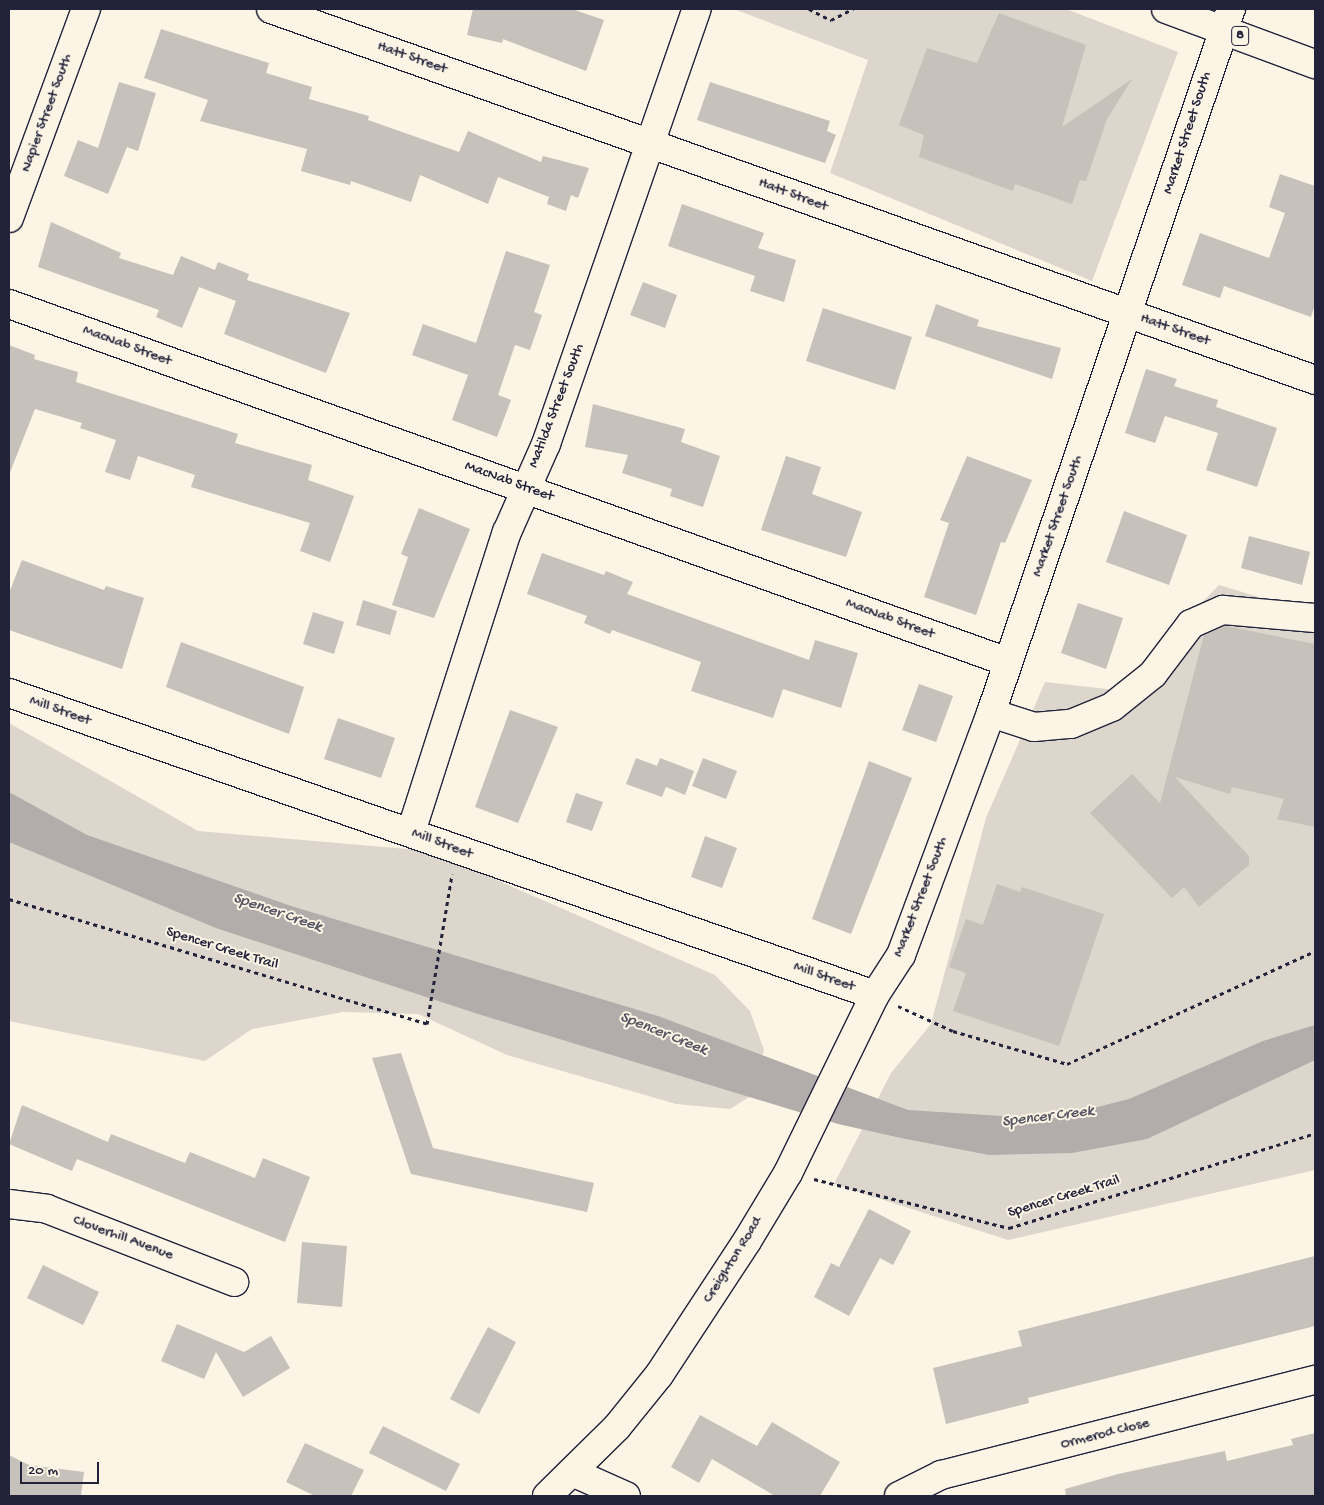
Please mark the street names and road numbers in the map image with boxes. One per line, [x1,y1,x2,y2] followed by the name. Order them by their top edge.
[1230,24,1250,48] road number: 8
[375,38,449,78] street label: Hatt Street
[17,51,77,175] street label: Napier Street South
[1160,70,1216,196] street label: Market Street South
[756,174,830,216] street label: Hatt Street
[1138,310,1212,350] street label: Hatt Street
[80,322,174,370] street label: MacNab Street
[525,341,589,471] street label: Matilda Street South
[1029,453,1087,579] street label: Market Street South
[462,458,556,506] street label: MacNab Street
[843,595,937,643] street label: MacNab Street
[27,692,93,730] street label: Mill Street
[409,825,475,863] street label: Mill Street
[890,834,952,960] street label: Market Street South
[164,923,280,975] street label: Spencer Creek Trail
[791,958,857,996] street label: Mill Street
[1006,1171,1122,1223] street label: Spencer Creek Trail
[70,1212,176,1264] street label: Cloverhill Avenue
[699,1214,767,1306] street label: Creighton Road
[1059,1414,1151,1454] street label: Ormerod Close

